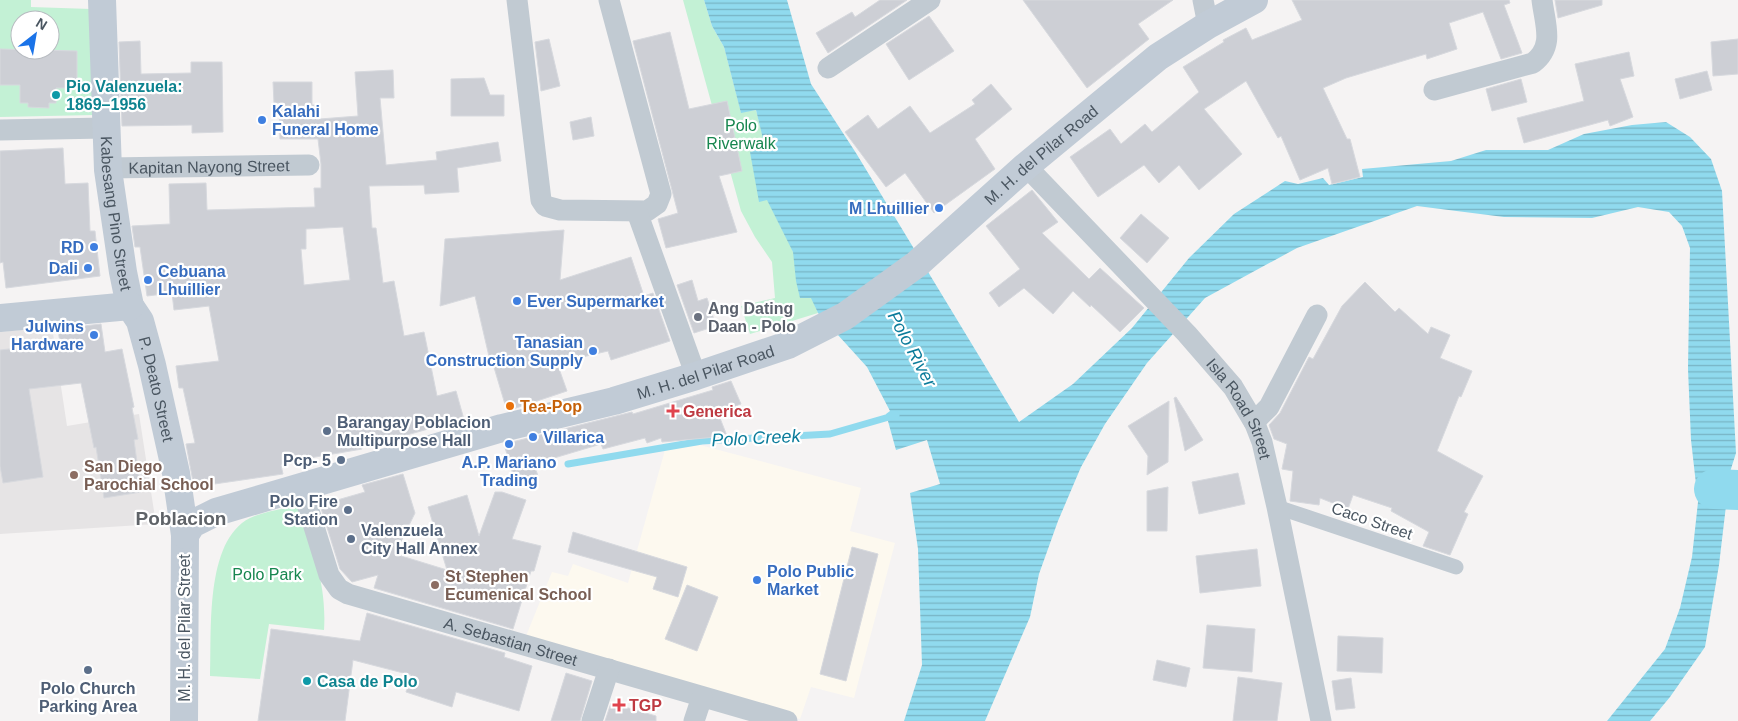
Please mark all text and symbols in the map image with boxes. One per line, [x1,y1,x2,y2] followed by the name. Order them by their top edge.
[10,10,60,60] north arrow
[33,14,50,33] text: N
[66,78,182,113] place label: Pio Valenzuela: 1869–1956
[50,89,62,101] marker: Pio Valenzuela: 1869–1956
[981,102,1101,208] street label: M. H. del Pilar Road
[272,103,379,138] place label: Kalahi Funeral Home
[256,114,268,126] marker: Kalahi Funeral Home
[706,117,777,152] park label: Polo Riverwalk
[98,136,135,293] street label: Kabesang Pino Street
[128,157,290,176] street label: Kapitan Nayong Street
[849,200,929,217] place label: M Lhuillier
[933,202,945,214] marker: M Lhuillier
[61,239,84,256] place label: RD
[88,241,100,253] marker: RD
[49,260,78,277] place label: Dali
[82,262,94,274] marker: Dali
[158,263,226,298] place label: Cebuana Lhuillier
[142,274,154,286] marker: Cebuana Lhuillier
[527,293,665,310] place label: Ever Supermarket
[511,295,523,307] marker: Ever Supermarket
[708,300,796,335] place label: Ang Dating Daan - Polo
[884,308,941,391] water label: Polo River
[692,311,704,323] marker: Ang Dating Daan - Polo
[11,318,84,353] place label: Julwins Hardware
[88,329,100,341] marker: Julwins Hardware
[426,334,583,369] place label: Tanasian Construction Supply
[136,335,177,444] street label: P. Deato Street
[635,342,776,402] street label: M. H. del Pilar Road
[587,345,599,357] marker: Tanasian Construction Supply
[1203,355,1274,461] street label: Isla Road Street
[520,398,582,415] place label: Tea-Pop
[504,400,516,412] marker: Tea-Pop
[683,403,752,420] place label: Generica
[667,405,679,417] marker: Generica
[337,414,491,449] place label: Barangay Poblacion Multipurpose Hall
[321,425,333,437] marker: Barangay Poblacion Multipurpose Hall
[711,426,802,450] water label: Polo Creek
[543,429,604,446] place label: Villarica
[527,431,539,443] marker: Villarica
[503,438,515,450] marker: A.P. Mariano Trading
[283,452,331,469] place label: Pcp- 5
[335,454,347,466] marker: Pcp- 5
[462,454,557,489] place label: A.P. Mariano Trading
[84,458,214,493] place label: San Diego Parochial School
[68,469,80,481] marker: San Diego Parochial School
[270,493,338,528] place label: Polo Fire Station
[1329,499,1415,543] street label: Caco Street
[342,504,354,516] marker: Polo Fire Station
[136,508,226,529] district label: Poblacion
[361,522,478,557] place label: Valenzuela City Hall Annex
[345,533,357,545] marker: Valenzuela City Hall Annex
[176,554,193,702] street label: M. H. del Pilar Street
[767,563,854,598] place label: Polo Public Market
[232,566,303,583] park label: Polo Park
[445,568,592,603] place label: St Stephen Ecumenical School
[751,574,763,586] marker: Polo Public Market
[429,579,441,591] marker: St Stephen Ecumenical School
[442,614,580,669] street label: A. Sebastian Street
[82,664,94,676] marker: Polo Church Parking Area
[317,673,418,690] place label: Casa de Polo
[301,675,313,687] marker: Casa de Polo
[39,680,137,715] place label: Polo Church Parking Area
[629,697,662,714] place label: TGP
[613,699,625,711] marker: TGP

